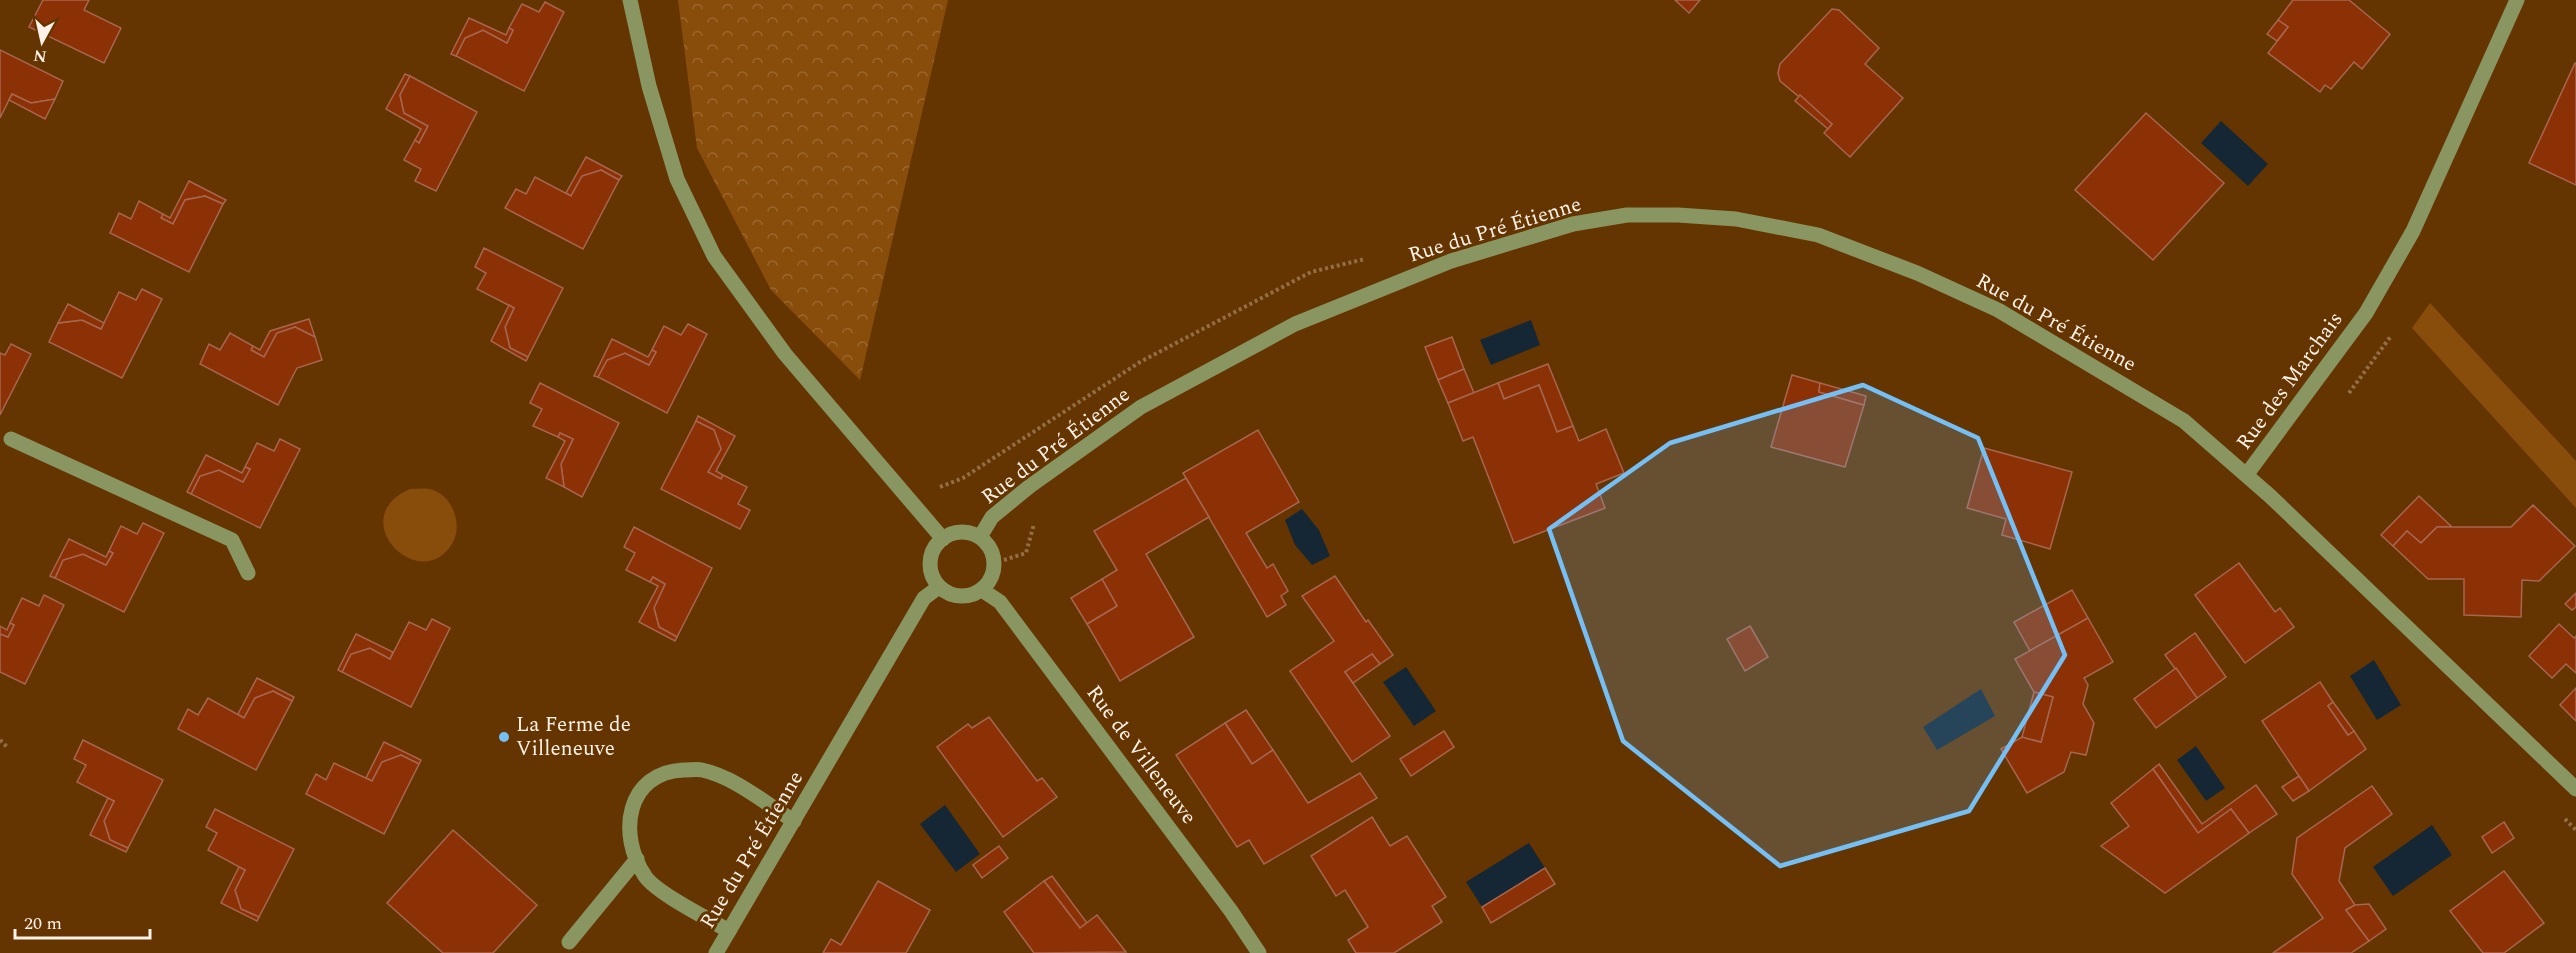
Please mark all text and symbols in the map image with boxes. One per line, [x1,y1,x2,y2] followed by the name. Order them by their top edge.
[12,12,72,72] north arrow
[32,43,48,69] text: N
[1405,188,1585,272] street label: Rue du Pré Étienne
[1970,266,2142,380] street label: Rue du Pré Étienne
[2229,305,2351,457] street label: Rue des Marchais
[975,379,1137,513] street label: Rue du Pré Étienne
[1078,679,1204,831] street label: Rue de Villeneuve
[516,709,631,765] place label: La Ferme de Villeneuve
[497,730,511,744] marker: La Ferme de Villeneuve
[692,765,812,935] street label: Rue du Pré Étienne
[15,902,150,940] scale bar
[24,910,62,937] text: 20 m

